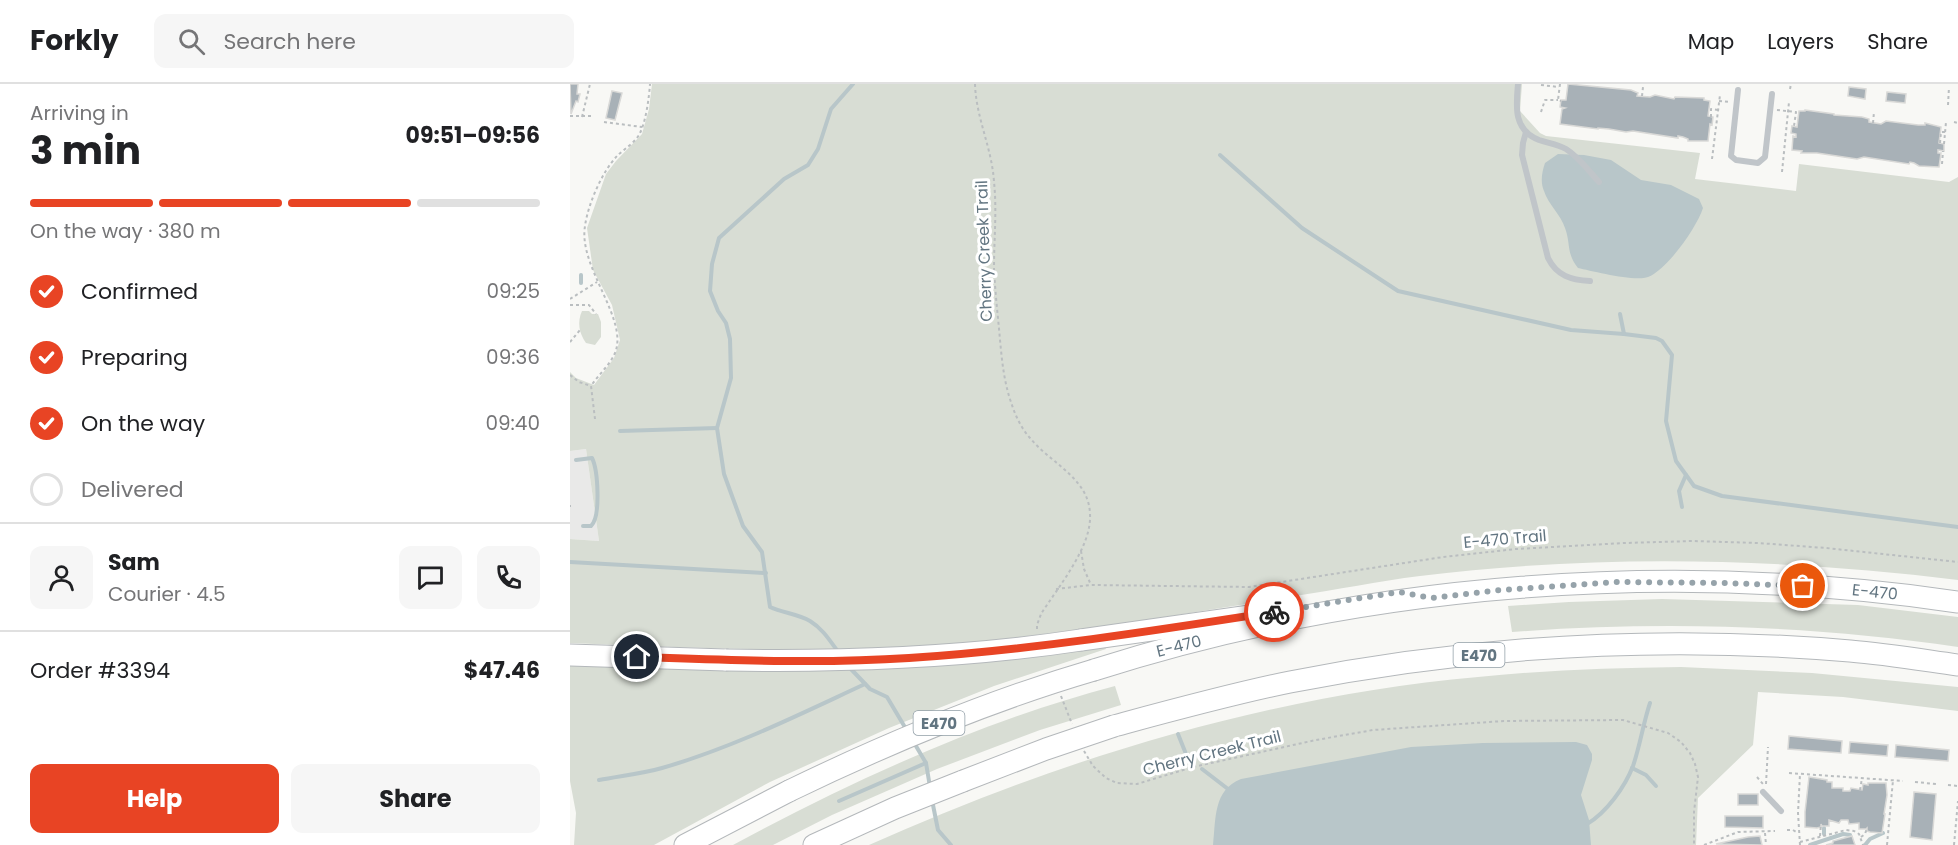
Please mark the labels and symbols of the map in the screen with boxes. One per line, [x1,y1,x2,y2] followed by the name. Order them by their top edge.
[970,180,998,322] street label: Cherry Creek Trail
[1462,524,1548,554] street label: E-470 Trail
[1777,560,1828,611] pin
[1851,578,1899,606] street label: E-470
[1244,582,1304,642] courier
[1154,629,1204,663] street label: E-470
[611,631,662,682] pin
[1454,643,1504,667] road number: E470
[914,711,964,735] road number: E470
[1140,725,1284,781] street label: Cherry Creek Trail

